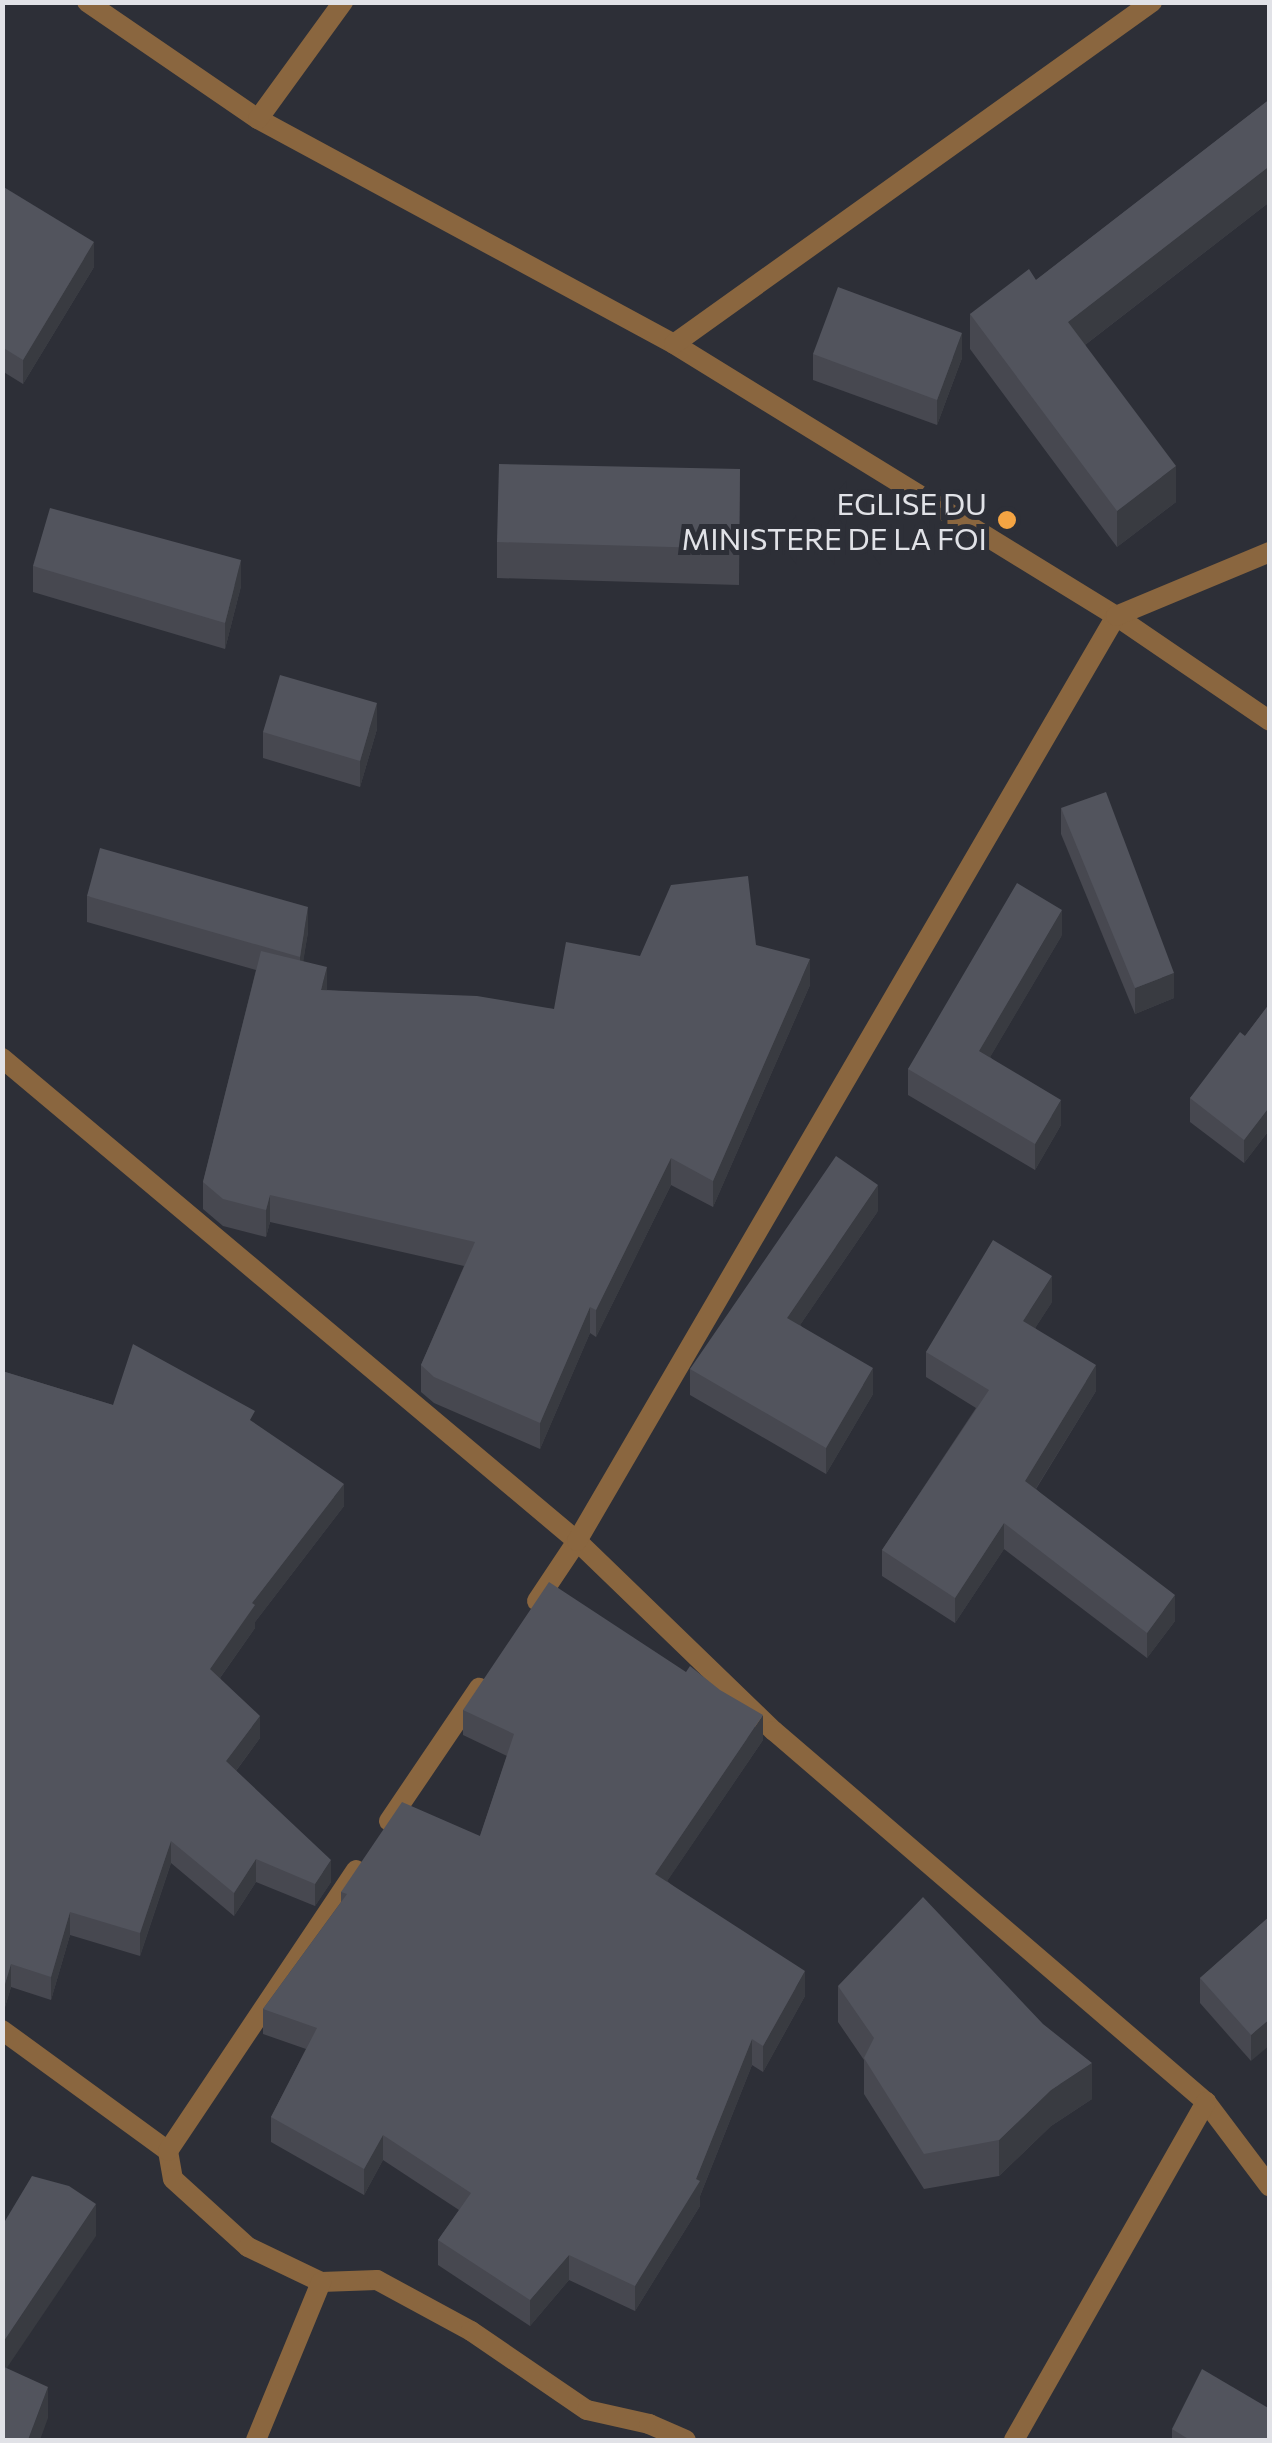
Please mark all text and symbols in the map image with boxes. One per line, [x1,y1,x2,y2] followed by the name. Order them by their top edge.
[682,485,987,556] place label: EGLISE DU MINISTERE DE LA FOI
[996,509,1018,531] marker: EGLISE DU MINISTERE DE LA FOI

